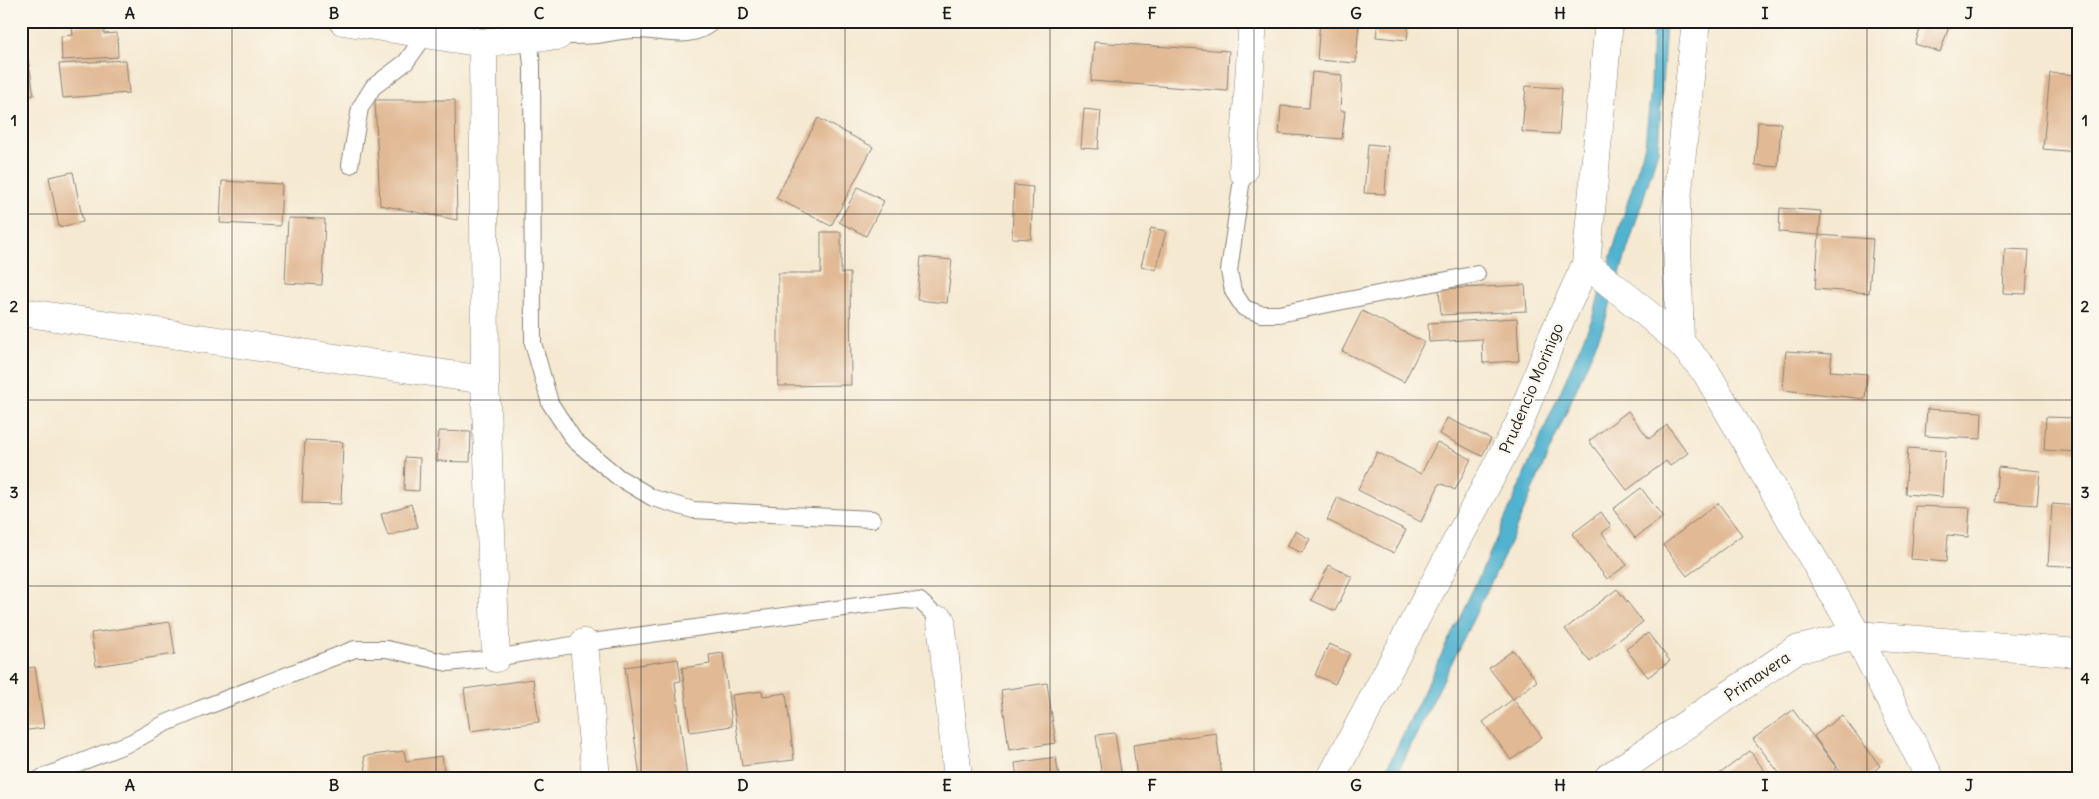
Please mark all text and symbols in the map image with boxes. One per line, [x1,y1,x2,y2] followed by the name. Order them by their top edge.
[125,3,135,23] text: A
[329,3,340,23] text: B
[534,3,545,23] text: C
[737,3,749,23] text: D
[942,3,952,23] text: E
[1147,3,1157,23] text: F
[1350,3,1362,23] text: G
[1554,3,1566,23] text: H
[1762,3,1769,23] text: I
[1965,3,1974,23] text: J
[11,110,17,130] text: 1
[2082,110,2088,130] text: 1
[10,296,19,316] text: 2
[2081,296,2090,316] text: 2
[1494,320,1568,456] street label: Prudencio Morinigo
[9,482,19,502] text: 3
[2080,482,2090,502] text: 3
[1720,647,1794,705] street label: Primavera
[9,668,19,688] text: 4
[2080,668,2090,688] text: 4
[125,775,135,795] text: A
[329,775,340,795] text: B
[534,775,545,795] text: C
[737,775,749,795] text: D
[942,775,952,795] text: E
[1147,775,1157,795] text: F
[1350,775,1362,795] text: G
[1554,775,1566,795] text: H
[1762,775,1769,795] text: I
[1965,775,1974,795] text: J

